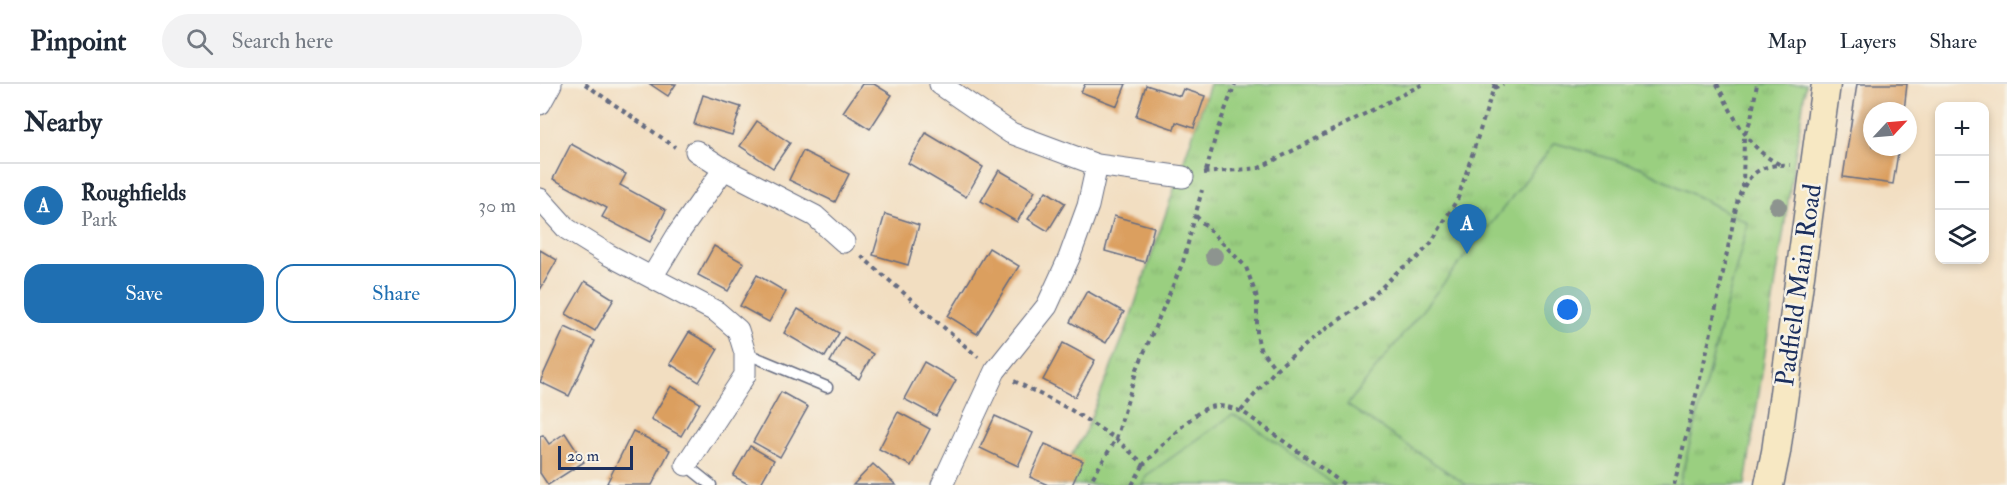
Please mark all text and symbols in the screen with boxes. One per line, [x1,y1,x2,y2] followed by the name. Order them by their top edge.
[162,14,582,68] search box
[30,24,126,59] text: Pinpoint
[183,25,216,58] icon: search
[231,27,333,55] text: Search here
[1767,28,1807,55] text: Map
[1840,28,1896,55] text: Layers
[1929,28,1977,55] text: Share
[1863,102,1917,156] north arrow
[1935,102,1989,264] map controls
[1935,102,1989,156] button: +
[24,107,102,139] text: Nearby
[1935,156,1989,210] button: −
[81,179,186,207] text: Roughfields
[1769,182,1829,388] street label: Padfield Main Road
[37,193,50,218] text: A
[478,193,516,218] text: 30 m
[1448,204,1486,254] pin: A
[81,207,117,232] text: Park
[1935,210,1989,264] button: layers
[24,264,264,323] button: Save
[276,264,516,323] button: Share
[1553,295,1582,324] your location
[558,443,633,470] scale bar
[567,446,599,466] text: 20 m

